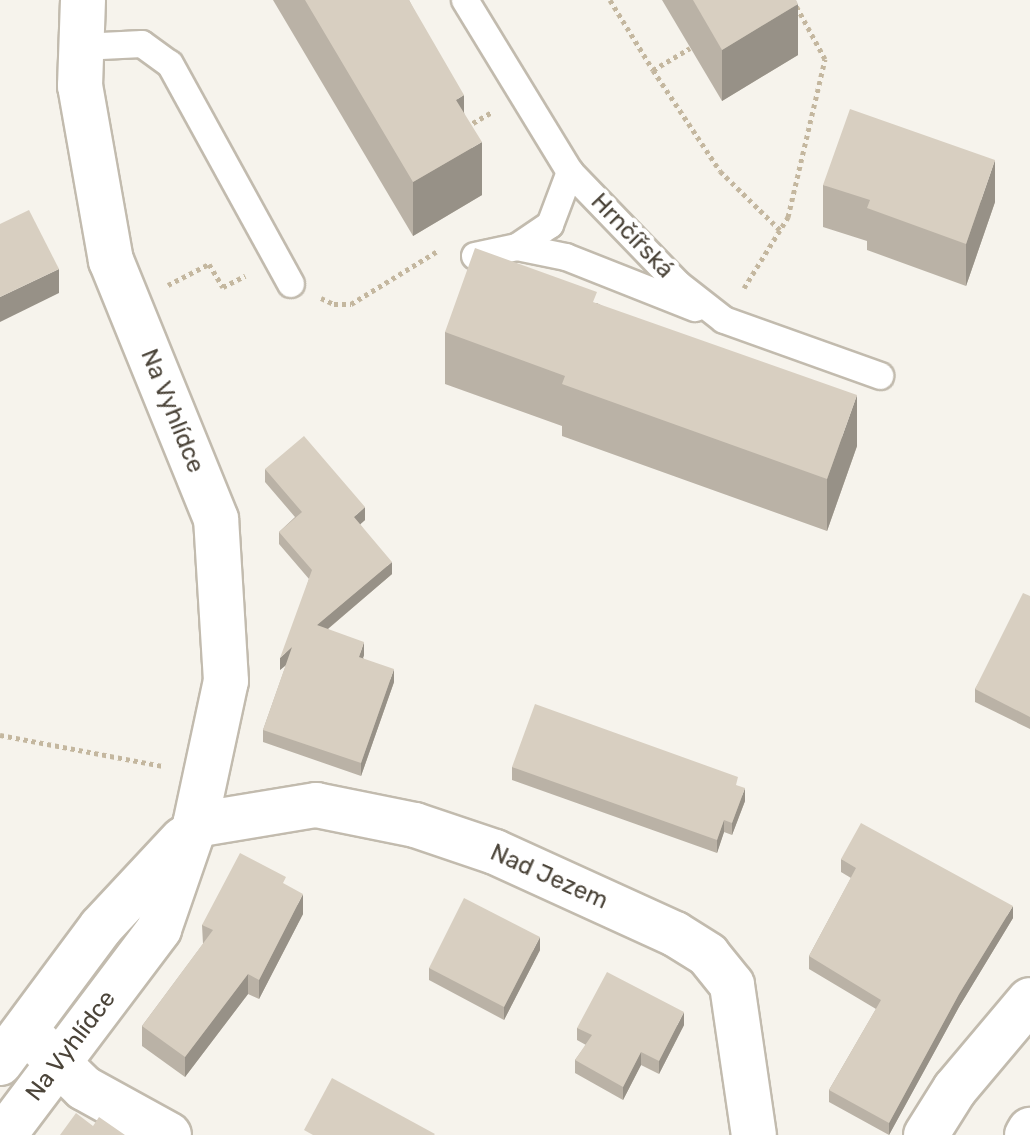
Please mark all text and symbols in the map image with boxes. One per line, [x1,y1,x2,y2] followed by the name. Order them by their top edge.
[585,188,679,284] street label: Hrnčířská
[134,345,210,477] street label: Na Vyhlídce
[486,838,612,916] street label: Nad Jezem
[20,985,122,1107] street label: Na Vyhlídce

